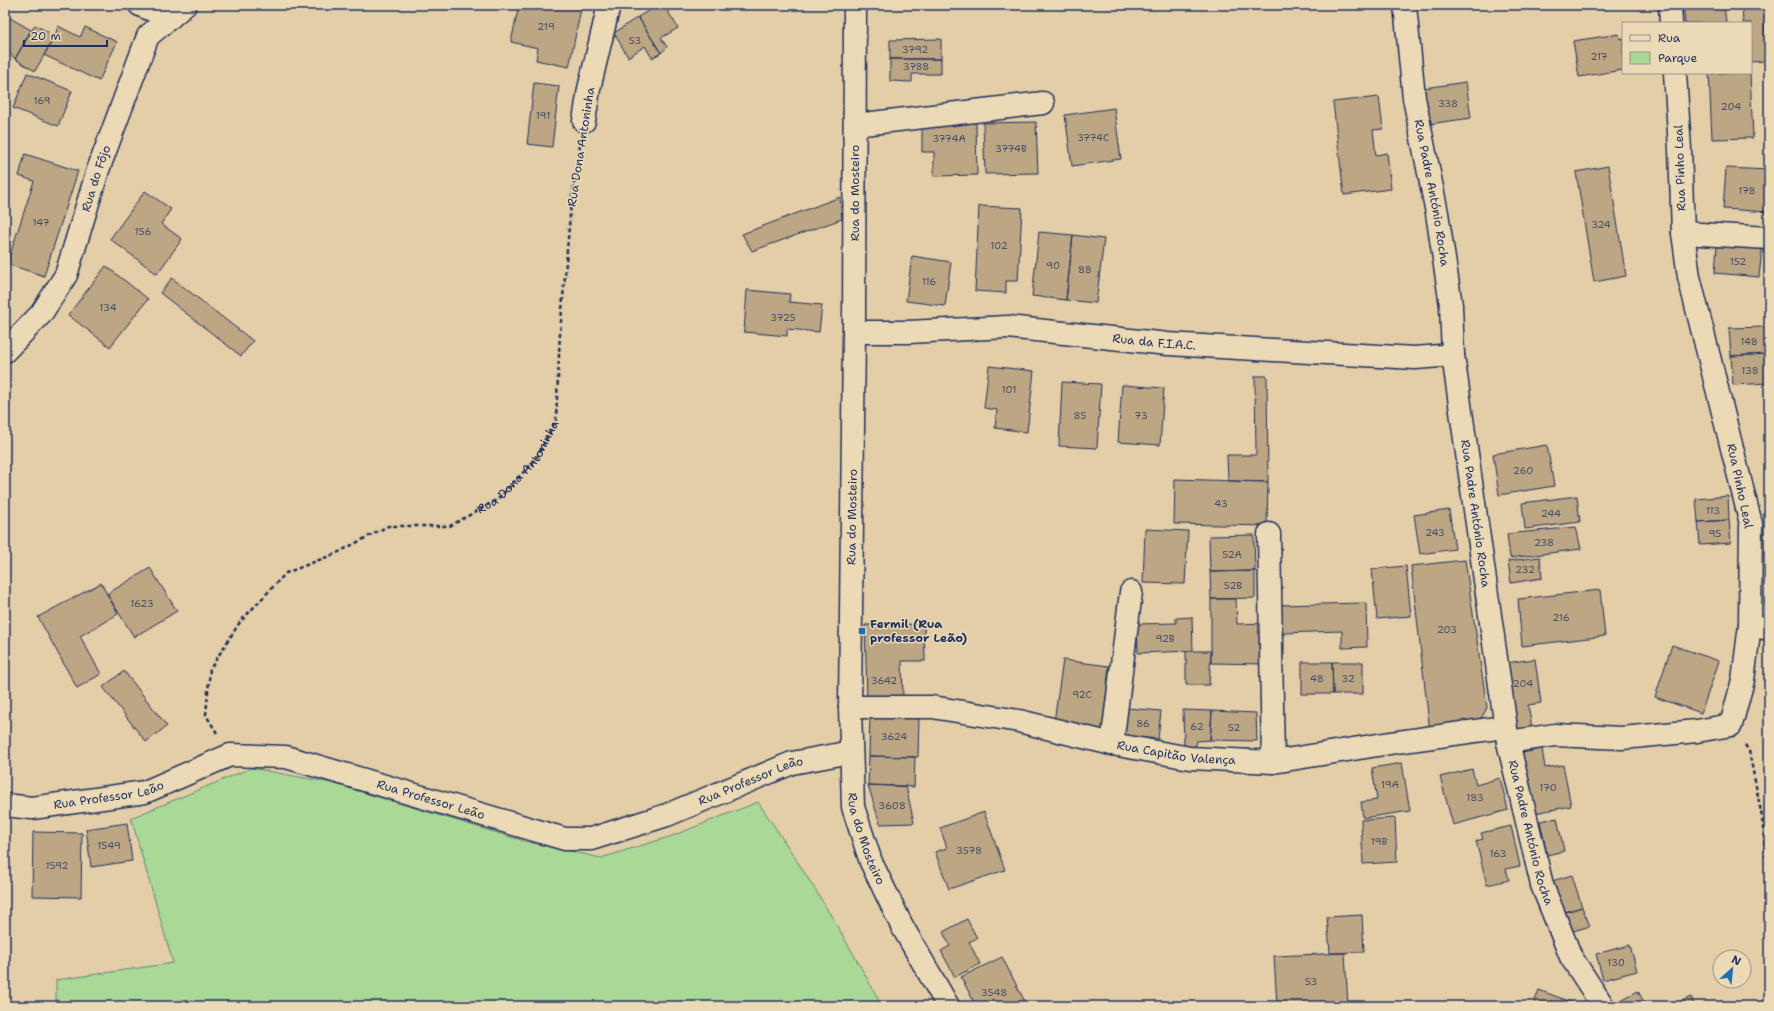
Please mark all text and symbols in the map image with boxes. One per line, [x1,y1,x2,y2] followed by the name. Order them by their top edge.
[537,20,555,33] house number: 219
[24,22,107,48] scale bar
[1622,22,1752,74] legend
[30,28,61,44] text: 20 m
[1658,30,1681,46] text: Rua
[629,34,641,47] house number: 53
[902,43,928,56] house number: 3792
[1590,50,1608,63] house number: 217
[1658,50,1697,66] text: Parque
[903,60,929,73] house number: 3788
[564,86,598,208] street label: Rua Dona Antoninha
[33,94,51,107] house number: 169
[1438,97,1458,110] house number: 338
[1721,100,1741,113] house number: 204
[536,109,550,122] house number: 191
[1410,118,1453,268] street label: Rua Padre António Rocha
[1670,124,1690,212] street label: Rua Pinho Leal
[1077,131,1109,144] house number: 3774C
[932,132,966,145] house number: 3774A
[995,142,1027,155] house number: 3774B
[78,143,115,214] street label: Rua do Fôjo
[847,145,863,241] street label: Rua do Mosteiro
[1738,184,1756,197] house number: 178
[32,216,50,229] house number: 147
[1591,218,1611,231] house number: 324
[135,225,151,238] house number: 156
[990,239,1008,252] house number: 102
[1730,255,1746,268] house number: 152
[1046,259,1060,272] house number: 90
[1078,263,1092,276] house number: 88
[922,275,936,288] house number: 116
[99,301,117,314] house number: 134
[770,311,796,324] house number: 3725
[1112,330,1196,354] street label: Rua da F.I.A.C.
[1740,335,1758,348] house number: 148
[1741,364,1759,377] house number: 138
[1002,383,1016,396] house number: 101
[1074,409,1086,422] house number: 85
[1134,409,1148,422] house number: 73
[474,417,563,517] street label: Rua Dona Antoninha
[1457,439,1494,589] street label: Rua Padre António Rocha
[1723,442,1757,530] street label: Rua Pinho Leal
[1513,464,1533,477] house number: 260
[843,469,861,565] street label: Rua do Mosteiro
[1214,497,1228,510] house number: 43
[1706,504,1720,517] house number: 113
[1541,507,1561,520] house number: 244
[1425,526,1445,539] house number: 243
[1709,527,1721,540] house number: 95
[1534,536,1554,549] house number: 238
[1222,548,1242,561] house number: 52A
[1515,563,1535,576] house number: 232
[1224,579,1242,592] house number: 52B
[130,597,154,610] house number: 1623
[1552,611,1570,624] house number: 216
[870,616,967,646] place label: Fermil (Rua professor Leão)
[1437,623,1457,636] house number: 203
[857,626,867,636] marker: Fermil (Rua professor Leão)
[1155,632,1175,645] house number: 92B
[1310,672,1324,685] house number: 48
[1341,672,1355,685] house number: 32
[871,674,897,687] house number: 3642
[1513,677,1533,690] house number: 204
[1072,688,1092,701] house number: 92C
[1136,717,1150,730] house number: 86
[1190,720,1204,733] house number: 62
[1228,721,1240,734] house number: 52
[881,730,907,743] house number: 3624
[1116,737,1237,768] street label: Rua Capitão Valença
[696,753,804,809] street label: Rua Professor Leão
[1505,758,1557,908] street label: Rua Padre António Rocha
[375,776,487,823] street label: Rua Professor Leão
[53,777,166,813] street label: Rua Professor Leão
[1381,778,1399,791] house number: 19A
[1539,781,1557,794] house number: 170
[1466,791,1484,804] house number: 183
[845,792,889,887] street label: Rua do Mosteiro
[878,799,906,812] house number: 3608
[1371,835,1387,848] house number: 19B
[97,839,121,852] house number: 1549
[956,844,982,857] house number: 3578
[1489,847,1507,860] house number: 163
[45,859,69,872] house number: 1592
[1712,949,1752,989] north arrow
[1729,952,1744,969] text: N
[1607,956,1625,969] house number: 130
[1305,975,1317,988] house number: 53
[981,986,1007,999] house number: 3548

